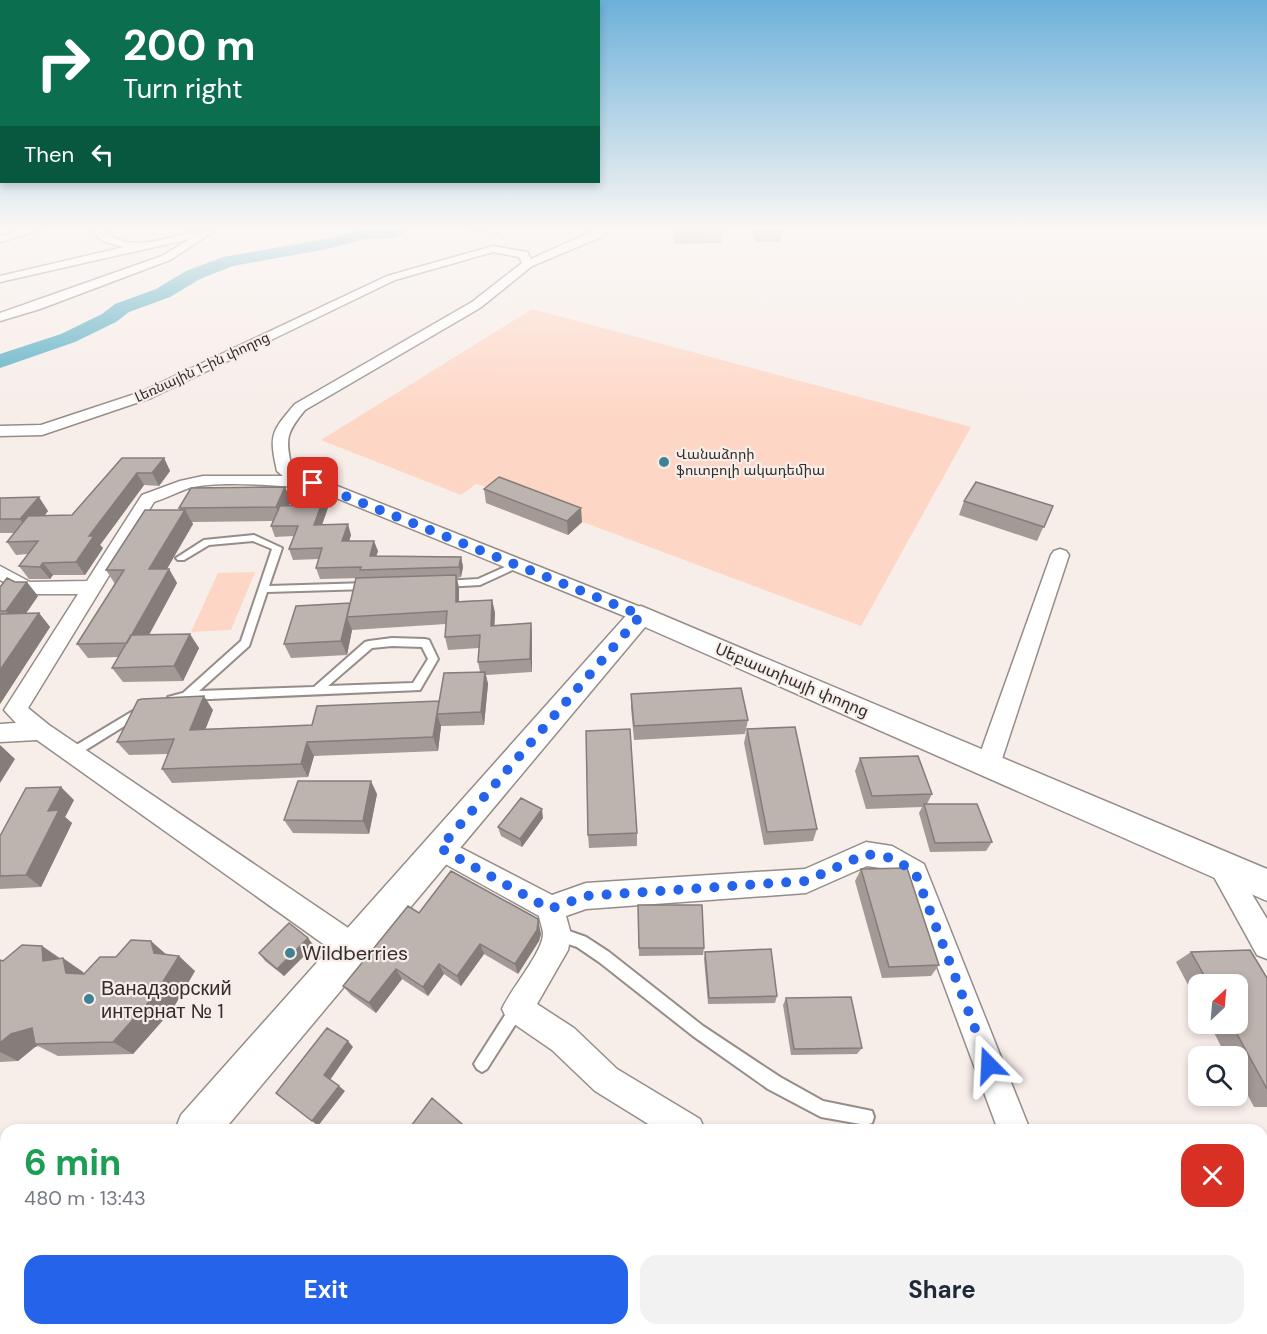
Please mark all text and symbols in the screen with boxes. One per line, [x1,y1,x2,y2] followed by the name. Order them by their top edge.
[123,18,256,73] text: 200 m
[24,24,102,102] icon: right
[123,71,243,106] text: Turn right
[86,138,119,171] icon: left
[24,140,74,169] text: Then
[132,328,272,406] street label: Լեռնային 1-ին փողոց
[676,445,825,479] place label: Վանաձորի ֆուտբոլի ակադեմիա
[657,455,671,469] marker: Վանաձորի ֆուտբոլի ակադեմիա
[287,457,338,508] pin
[296,466,329,499] icon: arrive
[712,638,872,722] street label: Սեբաստիայի փողոց
[302,940,408,966] place label: Wildberries
[283,946,297,960] marker: Wildberries
[1188,974,1248,1034] north arrow
[1188,974,1248,1106] map controls
[101,975,232,1024] place label: Ванадзорский интернат № 1
[82,992,96,1006] marker: Ванадзорский интернат № 1
[957,1033,1021,1097] position arrow
[1188,1046,1248,1106] button: search
[24,1139,121,1186] text: 6 min
[1181,1144,1244,1207] button: close
[24,1185,146,1211] text: 480 m · 13:43
[24,1255,628,1324] button: Exit
[640,1255,1244,1324] button: Share

